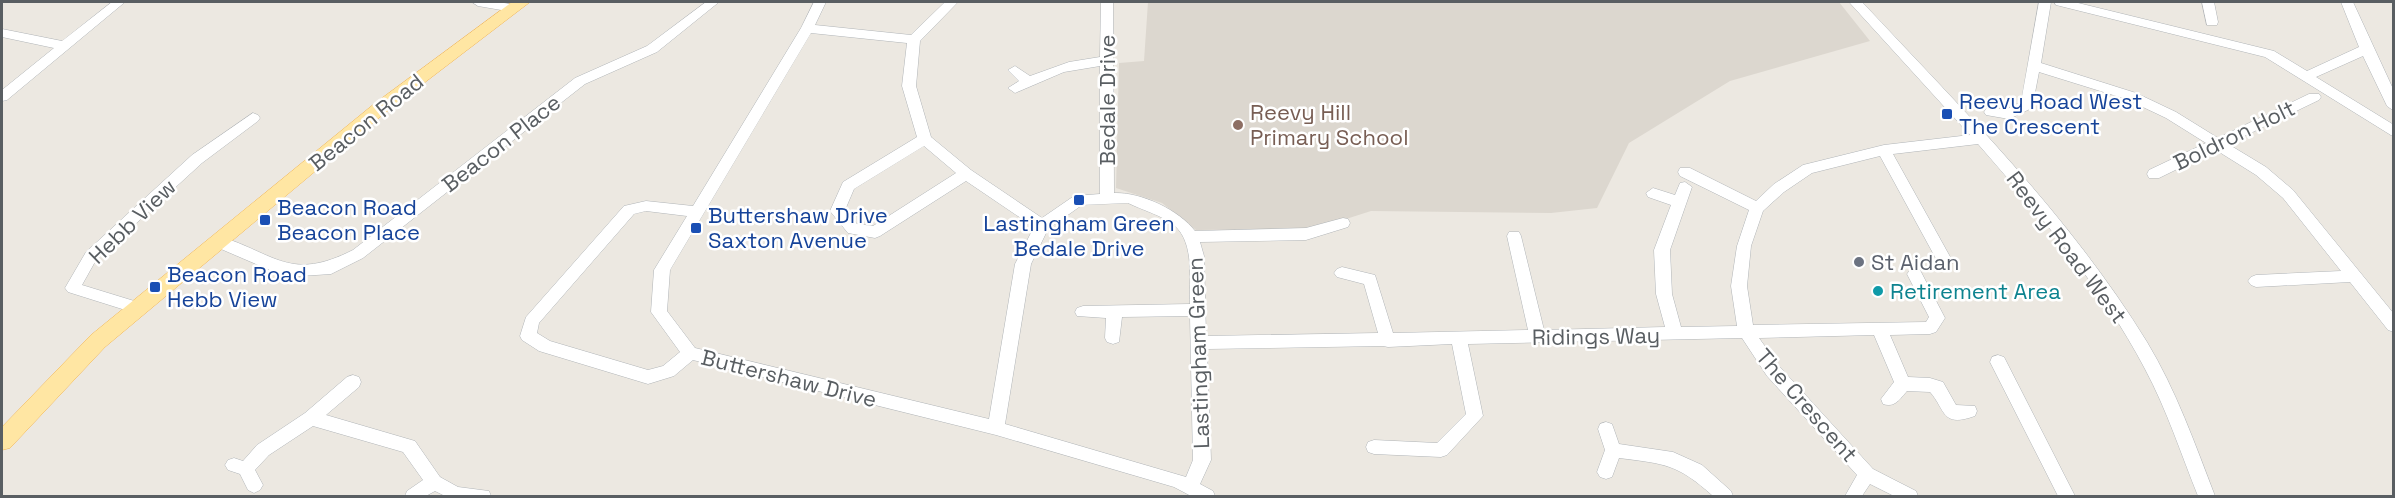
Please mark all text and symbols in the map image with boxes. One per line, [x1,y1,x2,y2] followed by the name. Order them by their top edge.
[1093,34,1121,166] street label: Bedale Drive
[303,67,429,177] street label: Beacon Road
[1959,87,2142,140] place label: Reevy Road West The Crescent
[436,88,566,198] street label: Beacon Place
[2169,94,2299,176] street label: Boldron Holt
[1250,98,1409,151] place label: Reevy Hill Primary School
[1940,107,1954,121] marker: Reevy Road West The Crescent
[1231,118,1245,132] marker: Reevy Hill Primary School
[2001,165,2133,329] street label: Reevy Road West
[82,173,182,269] street label: Hebb View
[277,193,420,246] place label: Beacon Road Beacon Place
[1072,193,1086,207] marker: Lastingham Green Bedale Drive
[708,201,888,254] place label: Buttershaw Drive Saxton Avenue
[983,209,1175,262] place label: Lastingham Green Bedale Drive
[258,213,272,227] marker: Beacon Road Beacon Place
[689,221,703,235] marker: Buttershaw Drive Saxton Avenue
[1871,248,1960,276] place label: St Aidan
[1852,255,1866,269] marker: St Aidan
[1181,257,1215,449] street label: Lastingham Green
[167,260,307,313] place label: Beacon Road Hebb View
[1890,277,2061,305] place label: Retirement Area
[148,280,162,294] marker: Beacon Road Hebb View
[1871,284,1885,298] marker: Retirement Area
[1532,321,1660,351] street label: Ridings Way
[698,343,880,413] street label: Buttershaw Drive
[1750,343,1864,467] street label: The Crescent

